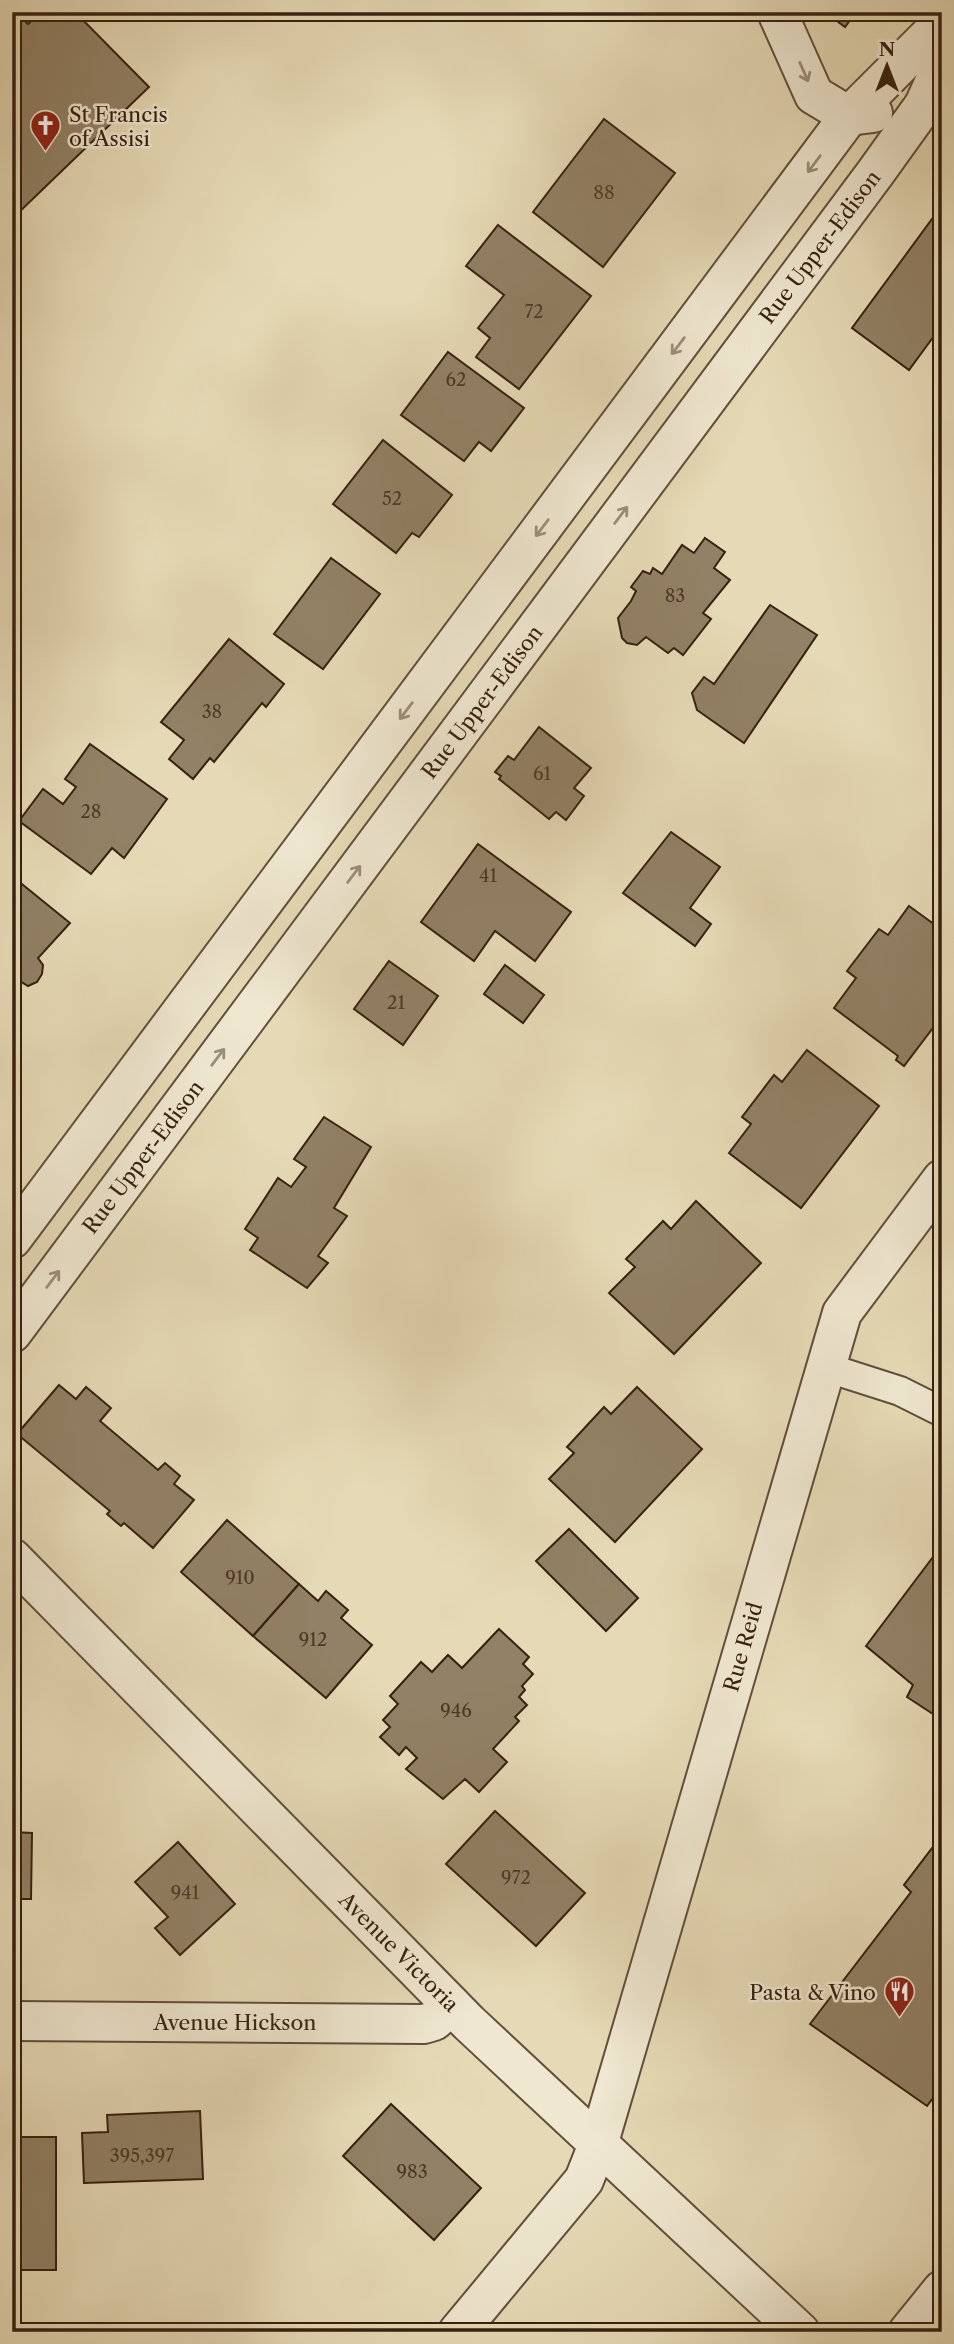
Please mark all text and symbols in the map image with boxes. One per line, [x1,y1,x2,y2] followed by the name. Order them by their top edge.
[852,32,922,102] north arrow
[879,38,895,61] text: N
[798,61,811,83] one-way arrow
[69,102,168,151] place label: St Francis of Assisi
[29,109,63,153] church icon: St Francis of Assisi
[807,154,822,173] one-way arrow
[754,165,886,329] street label: Rue Upper-Edison
[593,182,615,204] house number: 88
[524,301,544,323] house number: 72
[671,336,685,355] one-way arrow
[446,369,466,391] house number: 62
[382,488,402,510] house number: 52
[614,506,628,525] one-way arrow
[535,519,550,538] one-way arrow
[665,585,685,607] house number: 83
[416,620,548,784] street label: Rue Upper-Edison
[202,701,222,723] house number: 38
[399,701,413,720] one-way arrow
[533,763,551,785] house number: 61
[80,801,102,823] house number: 28
[346,865,361,884] one-way arrow
[479,865,497,887] house number: 41
[387,992,405,1014] house number: 21
[211,1048,225,1067] one-way arrow
[77,1075,209,1239] street label: Rue Upper-Edison
[45,1269,60,1288] one-way arrow
[225,1567,255,1589] house number: 910
[718,1599,768,1695] street label: Rue Reid
[299,1629,327,1651] house number: 912
[440,1700,472,1722] house number: 946
[501,1867,531,1889] house number: 972
[171,1882,200,1904] house number: 941
[333,1886,465,2018] street label: Avenue Victoria
[882,1975,916,2019] restaurant icon: Pasta & Vino
[749,1980,876,2005] place label: Pasta & Vino
[153,2010,316,2035] street label: Avenue Hickson
[110,2145,174,2167] house number: 395,397
[396,2161,428,2183] house number: 983

